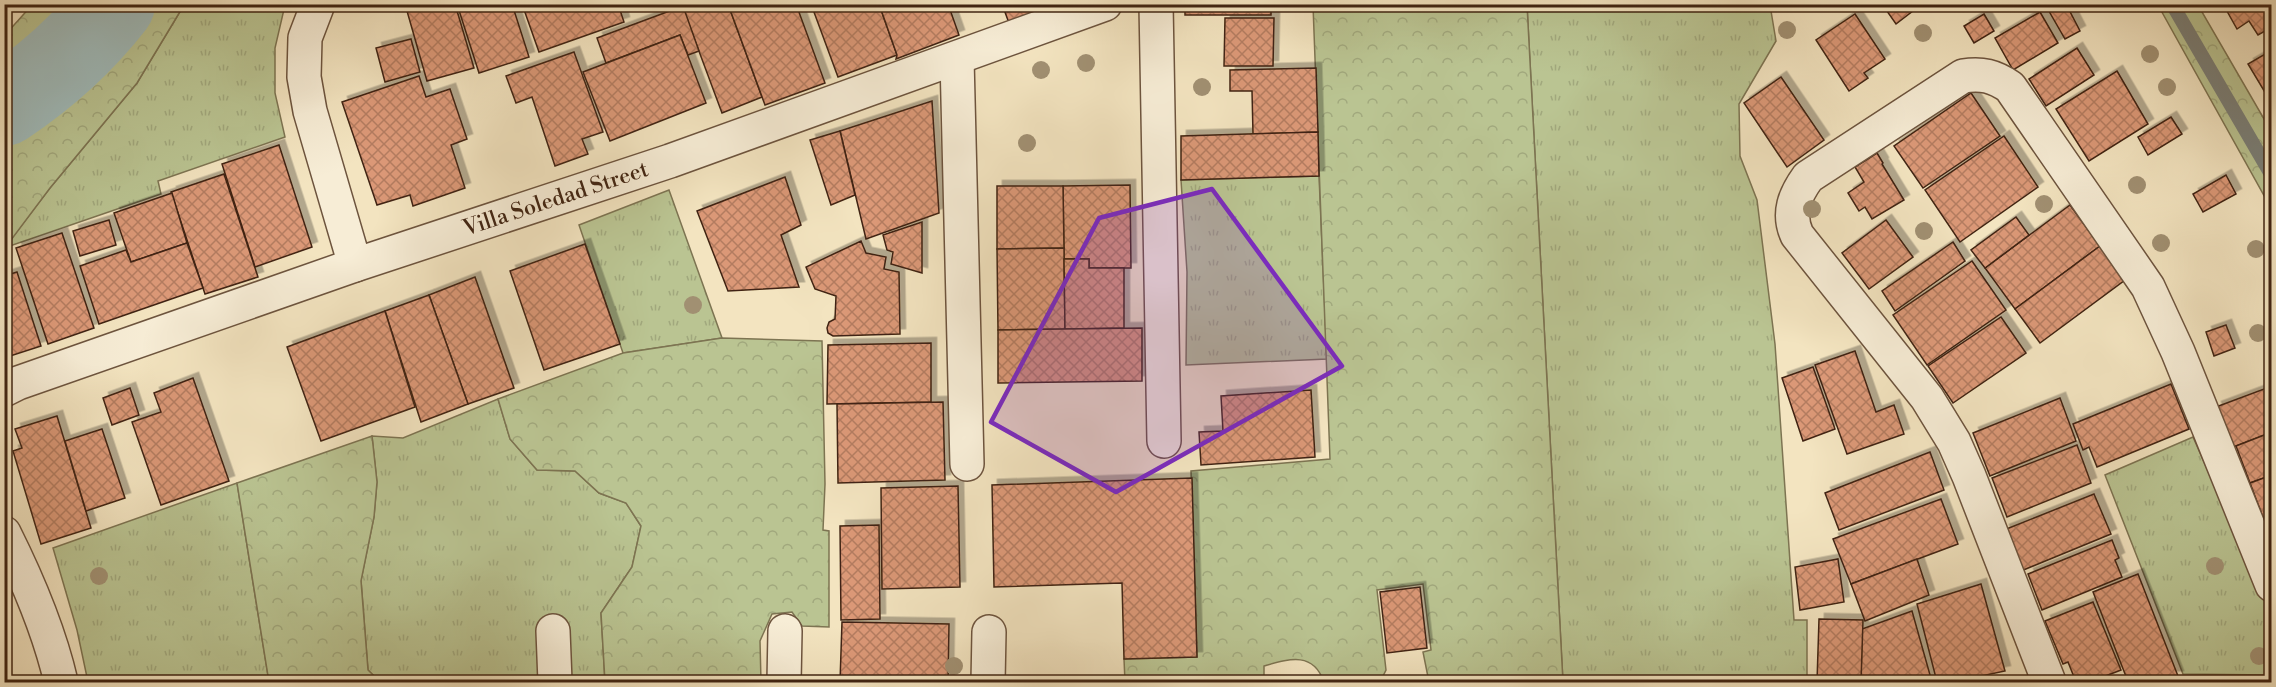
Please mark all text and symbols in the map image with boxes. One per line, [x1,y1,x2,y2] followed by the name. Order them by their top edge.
[459,156,652,242] street label: Villa Soledad Street

